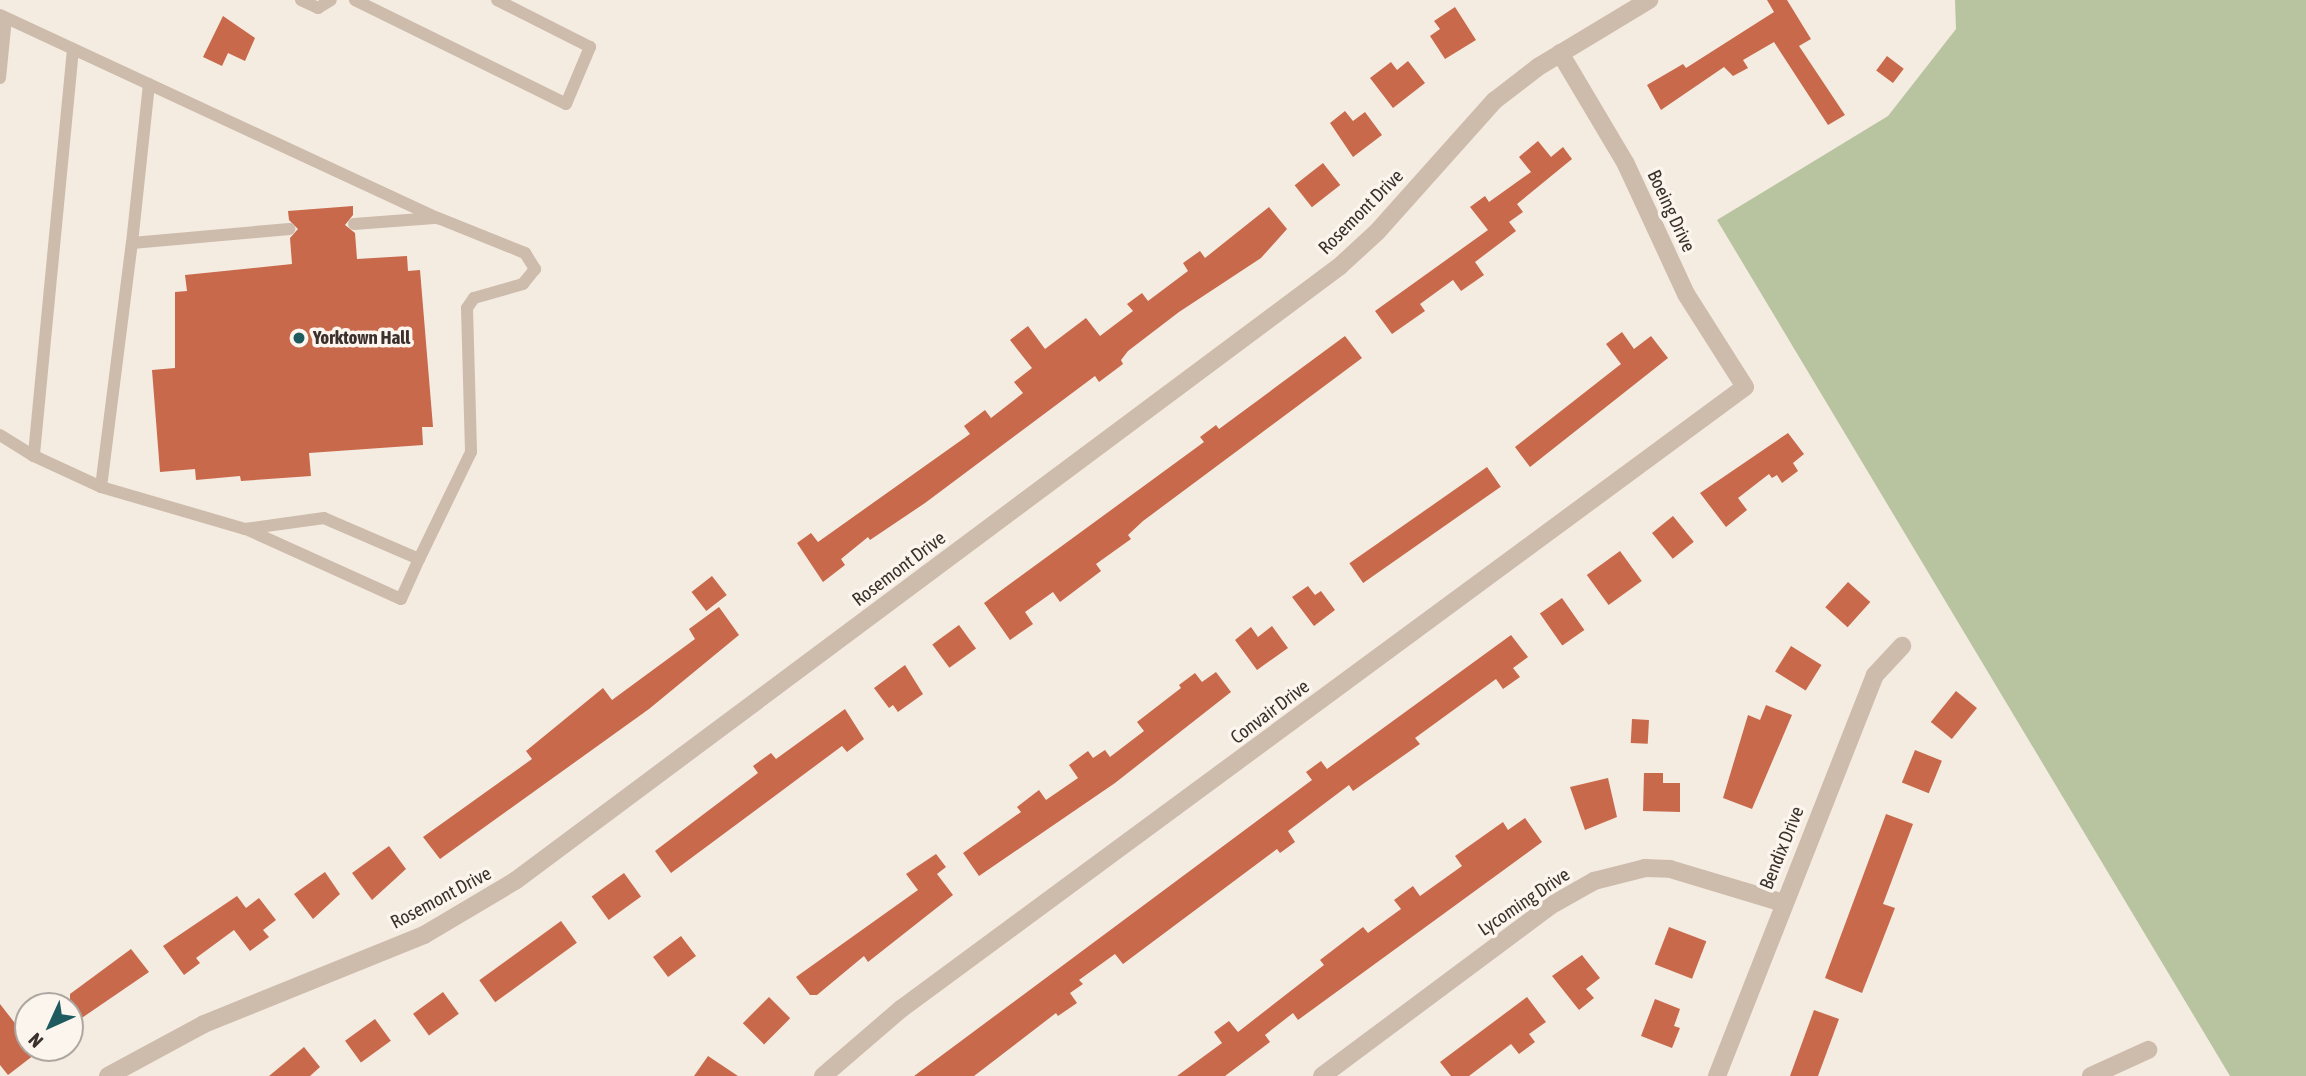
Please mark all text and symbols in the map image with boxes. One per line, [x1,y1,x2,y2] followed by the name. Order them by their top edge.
[1314,165,1408,259] street label: Rosemont Drive
[1642,166,1700,256] street label: Boeing Drive
[313,327,410,349] place label: Yorktown Hall
[291,330,307,346] marker: Yorktown Hall
[848,527,950,611] street label: Rosemont Drive
[1226,675,1314,749] street label: Convair Drive
[1755,803,1809,893] street label: Bendix Drive
[387,862,495,934] street label: Rosemont Drive
[1474,863,1574,941] street label: Lycoming Drive
[14,992,84,1062] north arrow
[24,1029,47,1052] text: N

